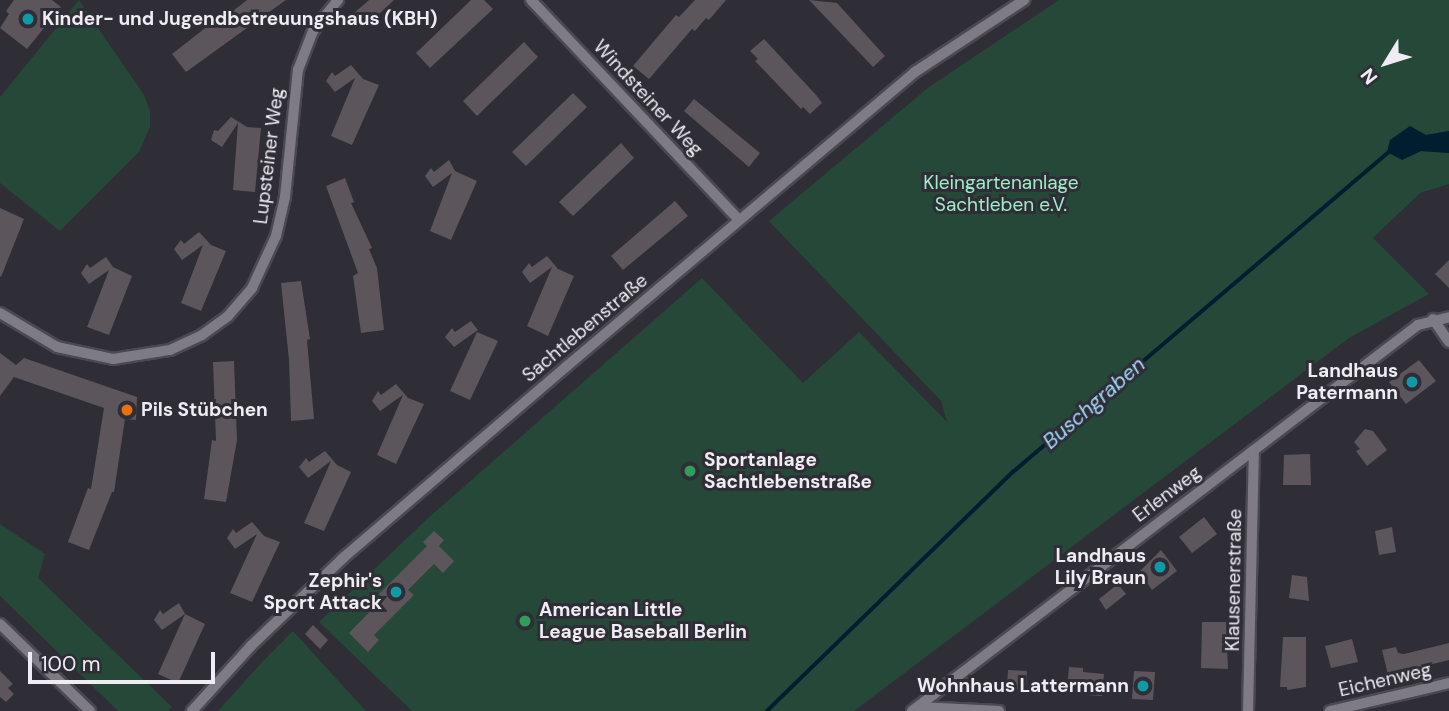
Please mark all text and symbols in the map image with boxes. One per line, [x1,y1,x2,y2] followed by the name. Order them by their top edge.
[42,8,438,30] place label: Kinder- und Jugendbetreuungshaus (KBH)
[20,11,36,27] marker: Kinder- und Jugendbetreuungshaus (KBH)
[1351,28,1421,98] north arrow
[589,35,707,161] street label: Windsteiner Weg
[1355,63,1383,89] text: N
[249,87,289,225] street label: Lupsteiner Weg
[923,172,1079,216] park label: Kleingartenanlage Sachtleben e.V.
[518,269,652,387] street label: Sachtlebenstraße
[1038,352,1150,454] water label: Buschgraben
[1296,360,1398,404] place label: Landhaus Patermann
[1404,374,1420,390] marker: Landhaus Patermann
[141,399,268,421] place label: Pils Stübchen
[119,402,135,418] marker: Pils Stübchen
[704,449,872,493] place label: Sportanlage Sachtlebenstraße
[1129,461,1205,527] street label: Erlenweg
[682,463,698,479] marker: Sportanlage Sachtlebenstraße
[1221,508,1247,652] street label: Klausenerstraße
[1055,545,1146,589] place label: Landhaus Lily Braun
[1152,559,1168,575] marker: Landhaus Lily Braun
[263,570,382,614] place label: Zephir's Sport Attack
[388,584,404,600] marker: Zephir's Sport Attack
[539,599,747,643] place label: American Little League Baseball Berlin
[517,613,533,629] marker: American Little League Baseball Berlin
[32,638,219,682] scale bar
[41,650,101,678] text: 100 m
[1337,658,1433,702] street label: Eichenweg
[917,675,1129,697] place label: Wohnhaus Lattermann
[1135,678,1151,694] marker: Wohnhaus Lattermann

